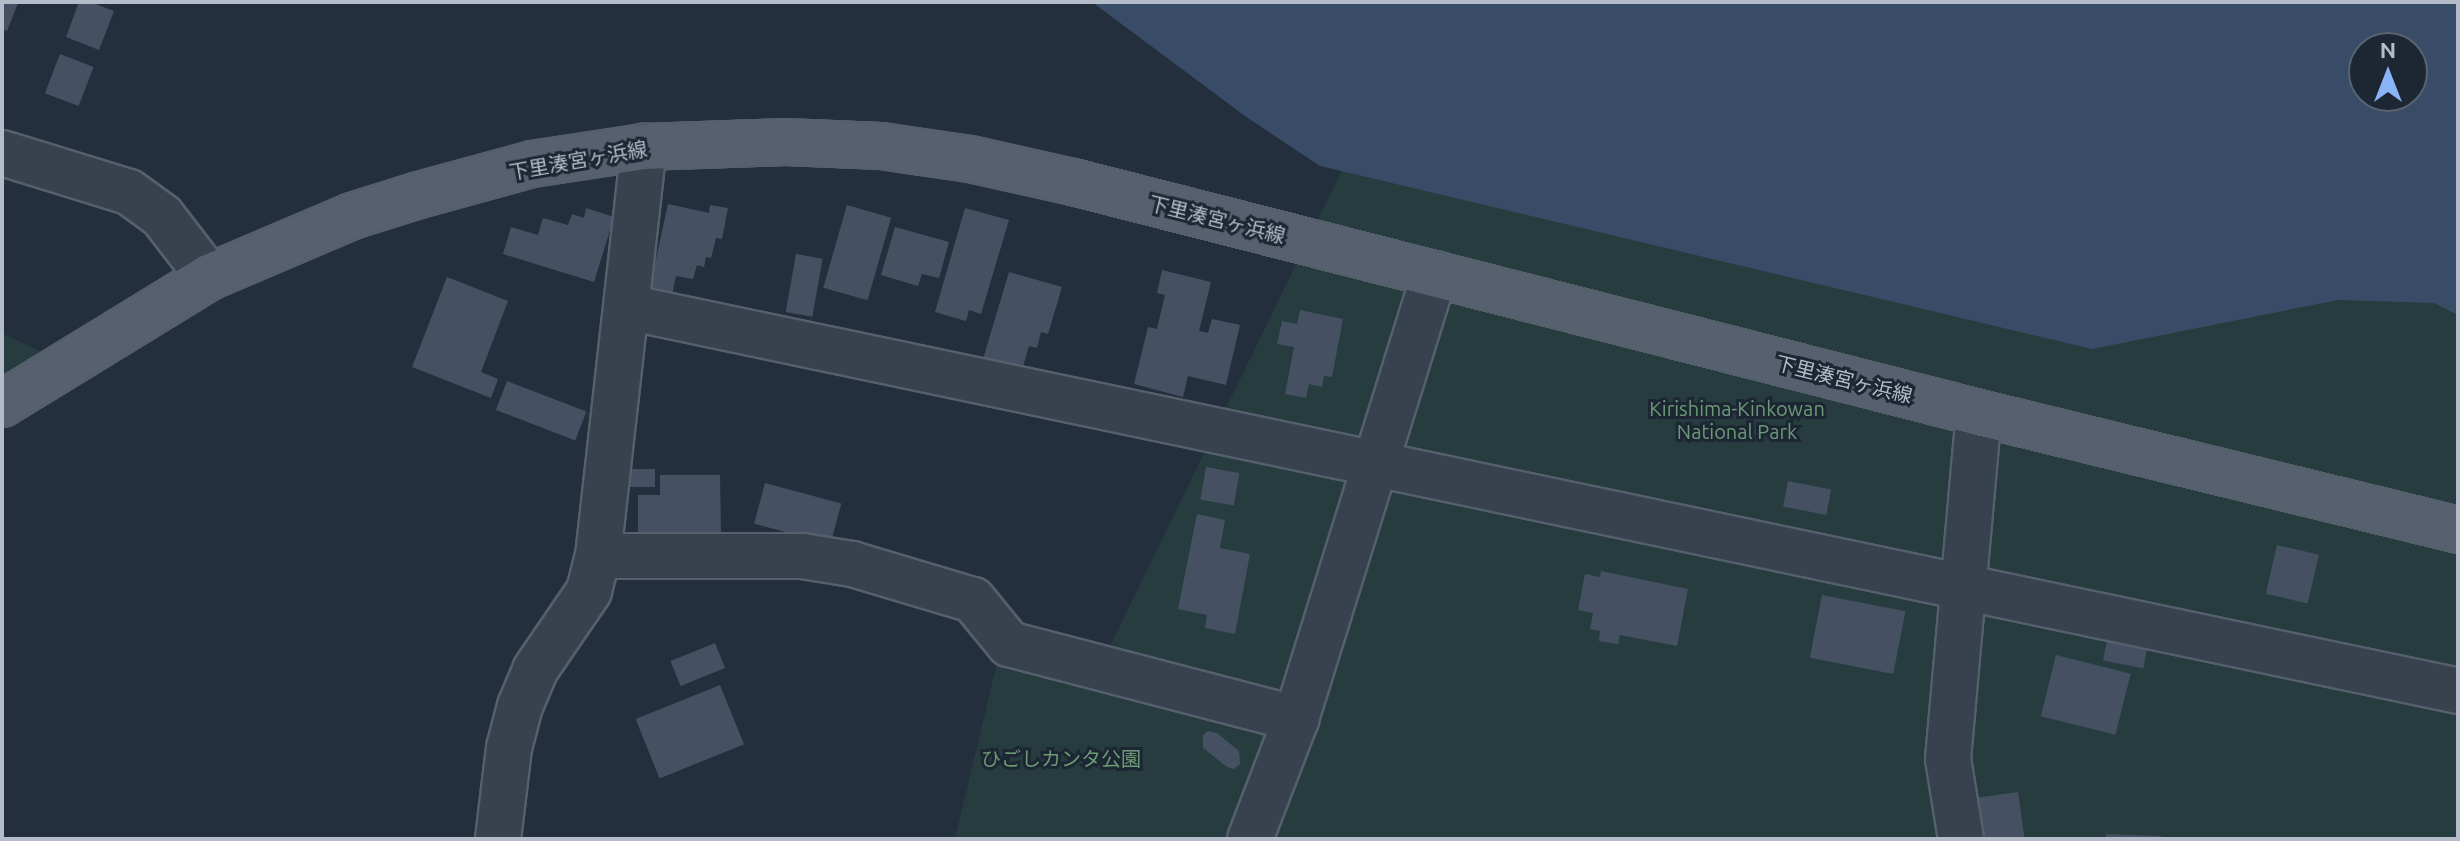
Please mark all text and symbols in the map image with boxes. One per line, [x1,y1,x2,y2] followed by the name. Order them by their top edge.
[2348,32,2428,112] north arrow
[2380,37,2396,62] text: N
[507,136,649,184] street label: 下里湊宮ヶ浜線
[1146,190,1288,248] street label: 下里湊宮ヶ浜線
[1773,350,1915,408] street label: 下里湊宮ヶ浜線
[1649,397,1825,444] park label: Kirishima-Kinkowan National Park
[981,746,1141,770] park label: ひごしカンタ公園

